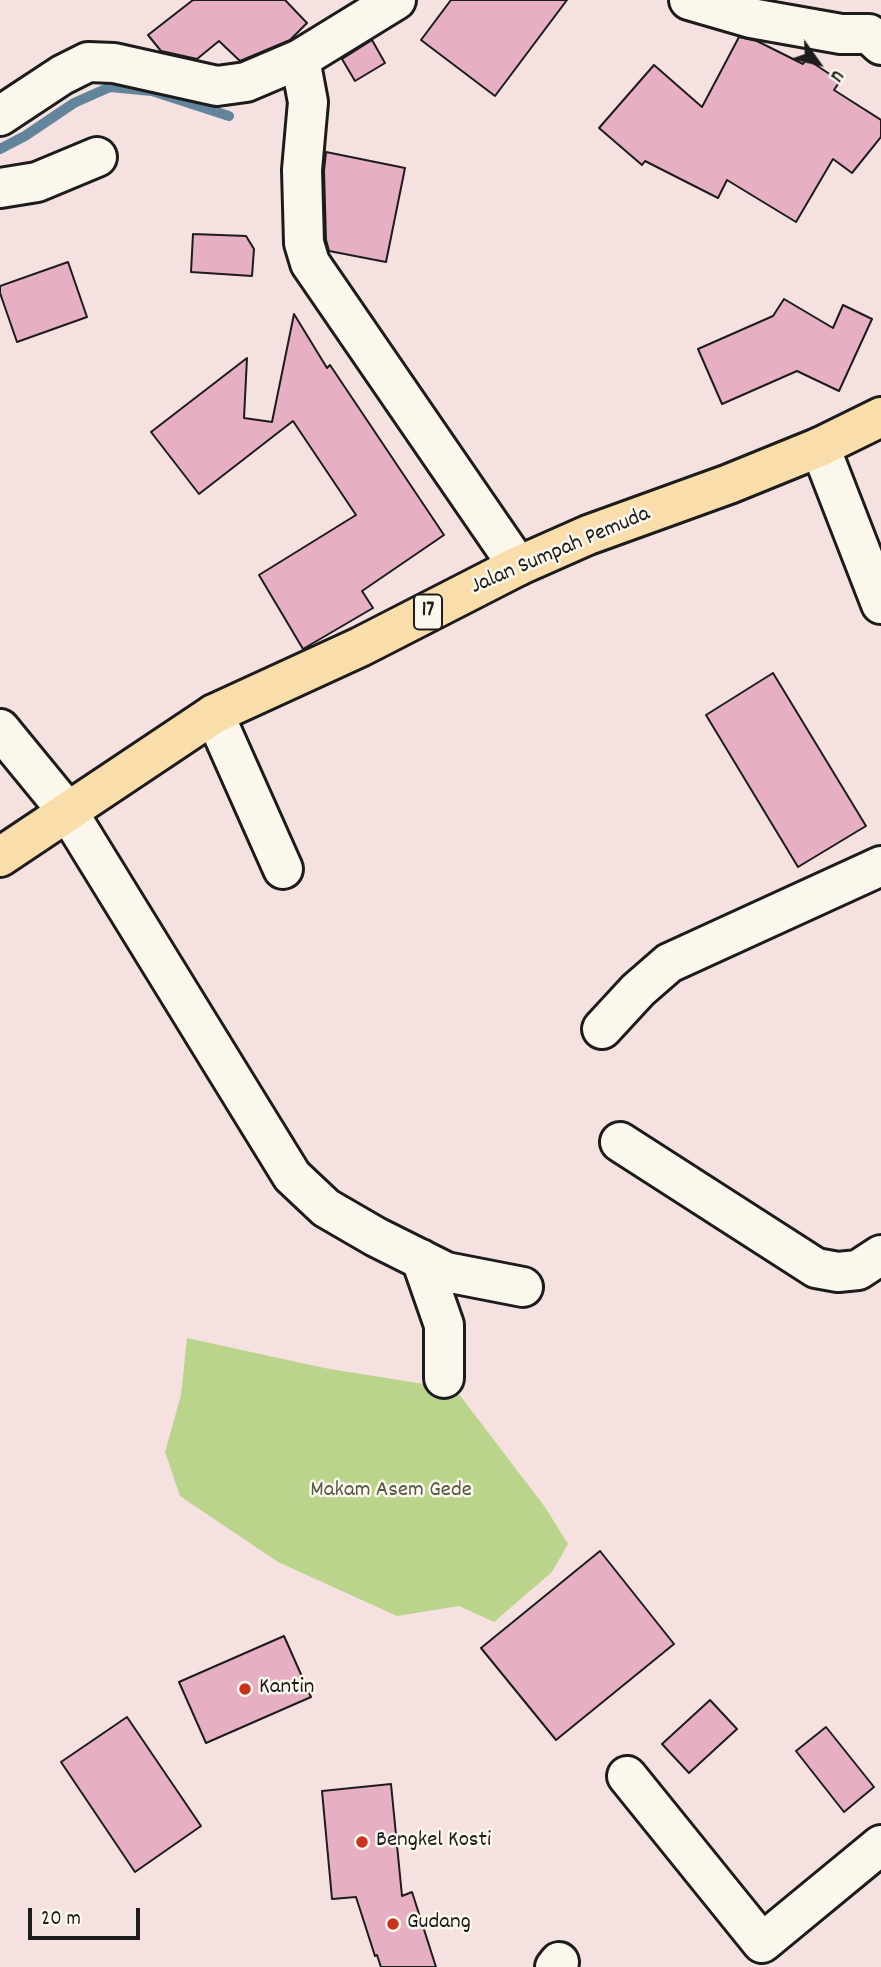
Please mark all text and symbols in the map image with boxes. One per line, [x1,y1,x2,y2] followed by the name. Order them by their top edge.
[783,28,853,98] north arrow
[822,64,850,86] text: U
[467,502,655,602] street label: Jalan Sumpah Pemuda
[414,594,442,630] road number: 17
[310,1478,472,1506] park label: Makam Asem Gede
[259,1675,314,1703] place label: Kantin
[237,1681,253,1697] marker: Kantin
[376,1828,491,1856] place label: Bengkel Kosti
[354,1834,370,1850] marker: Bengkel Kosti
[32,1894,144,1938] scale bar
[41,1905,81,1935] text: 20 m
[407,1910,471,1938] place label: Gudang
[385,1916,401,1932] marker: Gudang

